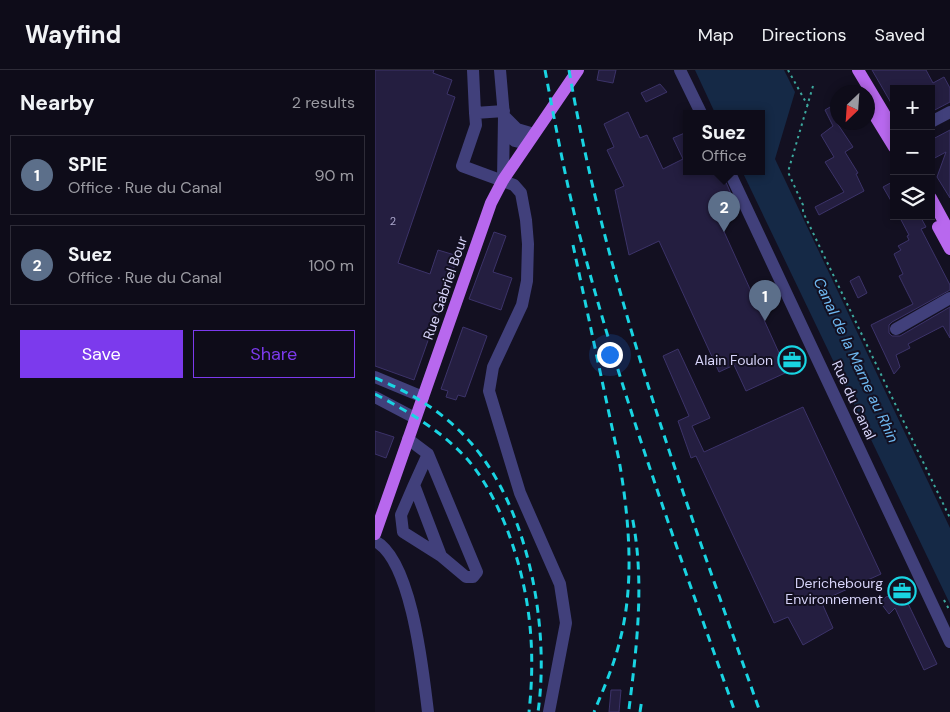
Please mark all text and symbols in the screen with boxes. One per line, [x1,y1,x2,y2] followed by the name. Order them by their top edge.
[25,19,121,50] text: Wayfind
[698,23,734,47] text: Map
[762,23,847,47] text: Directions
[875,23,925,47] text: Saved
[830,85,875,130] north arrow
[890,85,935,220] map controls
[890,85,935,130] button: +
[20,89,94,117] text: Nearby
[292,92,355,113] text: 2 results
[683,110,765,175] popup
[701,120,745,145] text: Suez
[890,130,935,175] button: −
[701,145,747,166] text: Office
[68,152,107,177] text: SPIE
[34,165,40,186] text: 1
[314,165,354,186] text: 90 m
[890,175,935,220] button: layers
[68,177,222,198] text: Office · Rue du Canal
[708,191,740,232] pin: 2
[390,214,396,228] house number: 2
[419,234,471,342] street label: Rue Gabriel Bour
[68,242,112,267] text: Suez
[32,255,42,276] text: 2
[309,255,354,276] text: 100 m
[68,267,222,288] text: Office · Rue du Canal
[809,274,903,446] water label: Canal de la Marne au Rhin
[749,280,781,321] pin: 1
[20,330,183,378] button: Save
[193,330,355,378] button: Share
[597,342,623,368] your location
[777,345,807,375] office icon: Alain Foulon
[695,351,773,369] place label: Alain Foulon
[828,358,880,442] street label: Rue du Canal
[785,574,883,608] place label: Derichebourg Environnement
[887,576,917,606] office icon: Derichebourg Environnement

